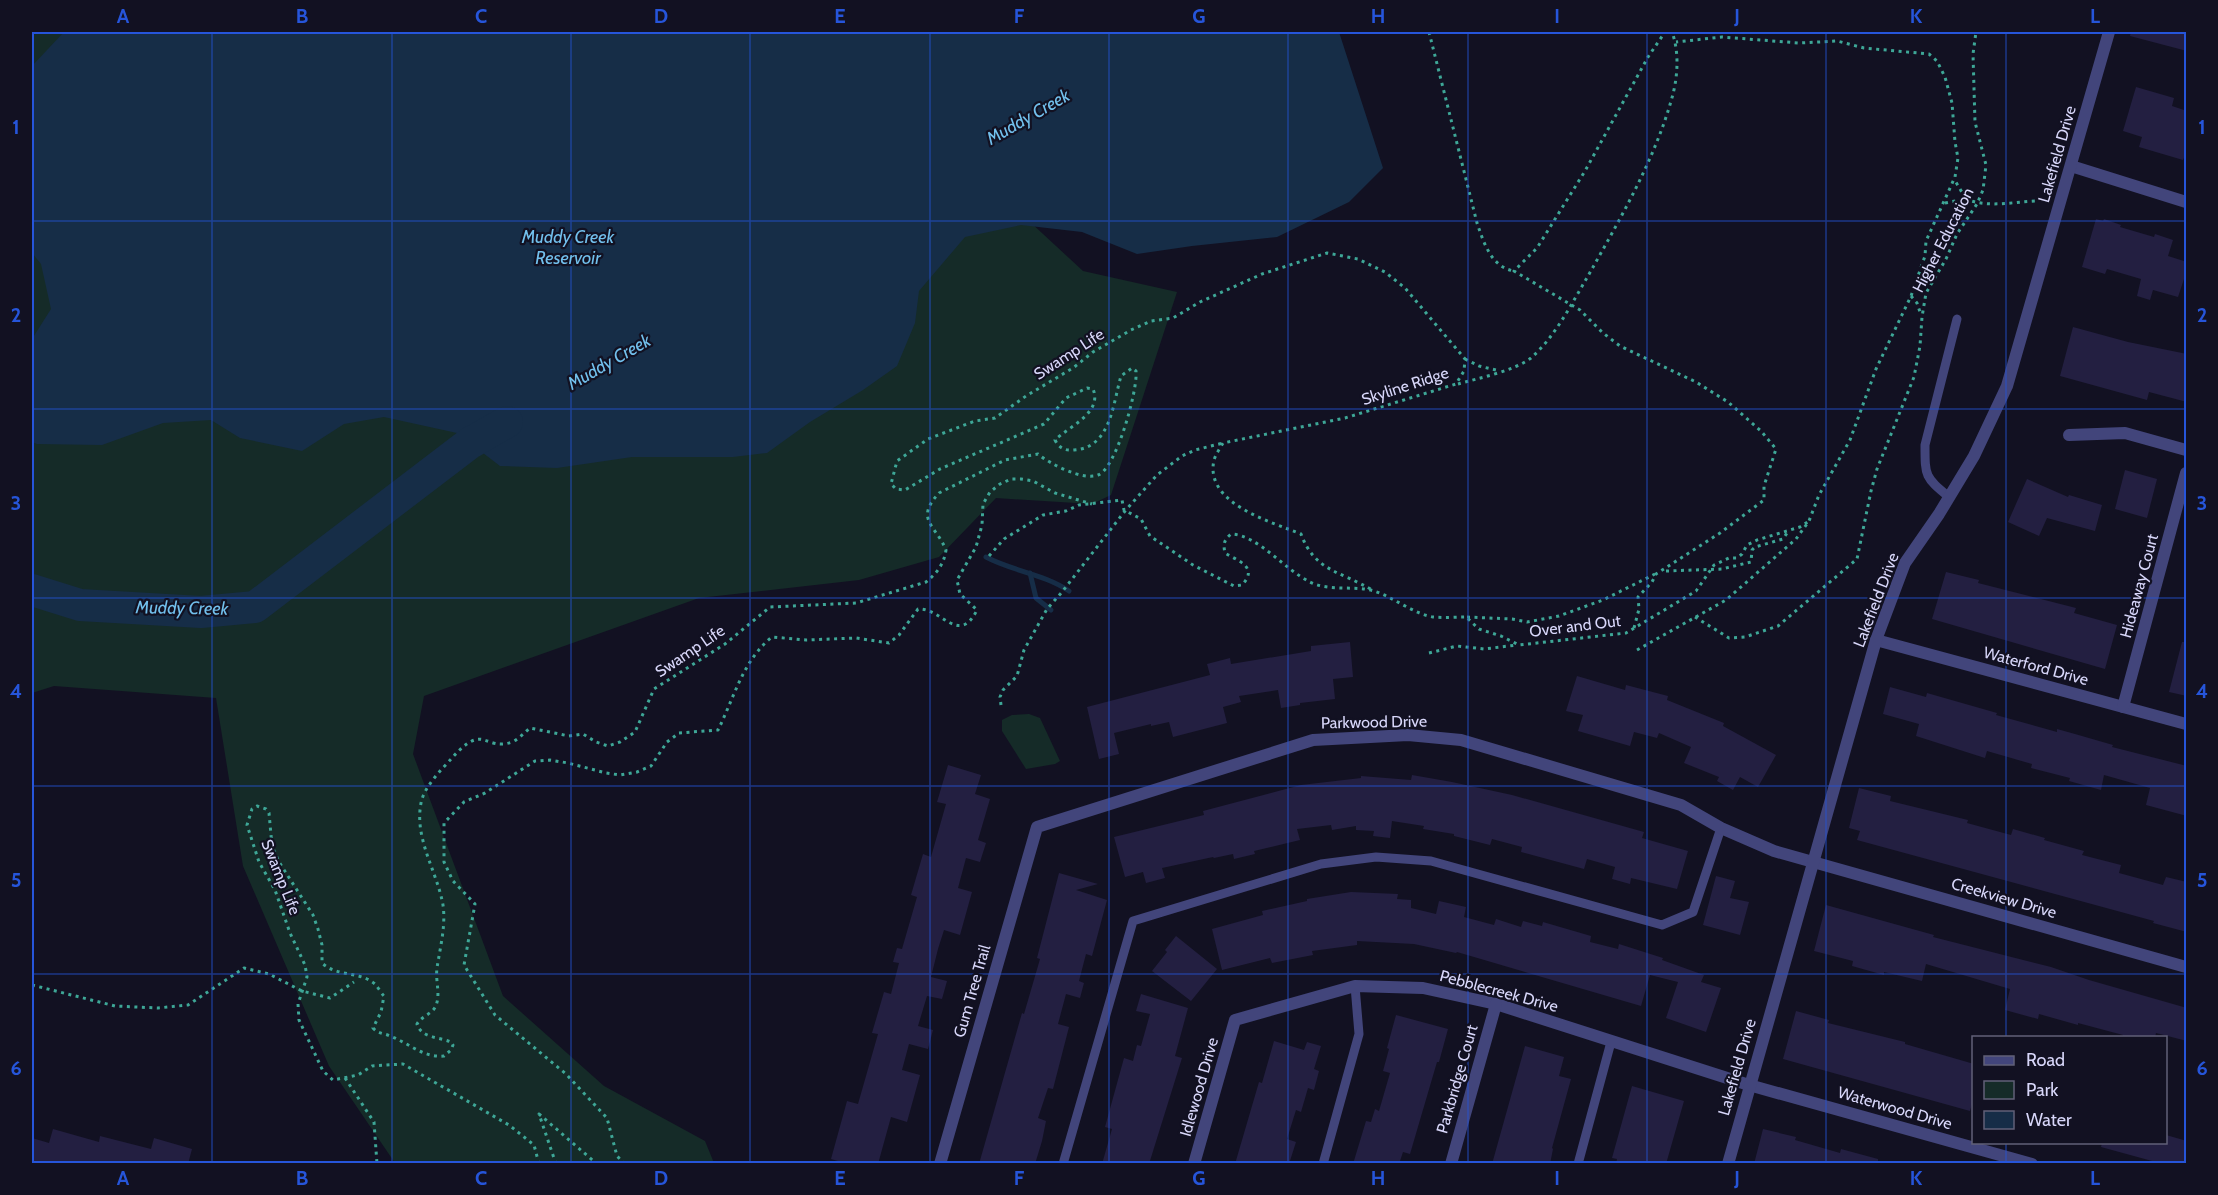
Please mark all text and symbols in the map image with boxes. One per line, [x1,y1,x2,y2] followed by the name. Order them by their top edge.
[117,4,130,28] text: A
[296,4,308,28] text: B
[475,4,487,28] text: C
[654,4,668,28] text: D
[834,4,846,28] text: E
[1014,4,1025,28] text: F
[1192,4,1206,28] text: G
[1371,4,1385,28] text: H
[1554,4,1560,28] text: I
[1733,4,1740,28] text: J
[1910,4,1923,28] text: K
[2090,4,2100,28] text: L
[982,84,1075,150] water label: Muddy Creek
[2034,103,2080,205] street label: Lakefield Drive
[12,115,20,139] text: 1
[2198,115,2206,139] text: 1
[1908,184,1978,296] street label: Higher Education
[521,226,616,269] water label: Muddy Creek Reservoir
[11,303,21,327] text: 2
[2197,303,2207,327] text: 2
[1030,324,1108,384] street label: Swamp Life
[563,329,656,395] water label: Muddy Creek
[1359,363,1451,409] street label: Skyline Ridge
[11,491,21,515] text: 3
[2197,491,2207,515] text: 3
[2116,531,2162,640] street label: Hideaway Court
[1849,550,1903,650] street label: Lakefield Drive
[135,596,230,620] water label: Muddy Creek
[1528,611,1622,641] street label: Over and Out
[652,621,728,681] street label: Swamp Life
[1982,643,2090,689] street label: Waterford Drive
[10,679,22,703] text: 4
[2196,679,2208,703] text: 4
[1321,712,1427,732] street label: Parkwood Drive
[257,837,305,917] street label: Swamp Life
[11,868,21,892] text: 5
[2197,868,2207,892] text: 5
[1949,874,2059,922] street label: Creekview Drive
[950,942,994,1040] street label: Gum Tree Trail
[1438,966,1560,1016] street label: Pebblecreek Drive
[1714,1016,1760,1118] street label: Lakefield Drive
[1432,1022,1482,1135] street label: Parkbridge Court
[1176,1035,1222,1139] street label: Idlewood Drive
[1972,1036,2167,1144] legend
[2026,1049,2065,1071] text: Road
[10,1056,22,1080] text: 6
[2196,1056,2208,1080] text: 6
[2026,1079,2059,1101] text: Park
[1836,1083,1954,1133] street label: Waterwood Drive
[2026,1109,2072,1131] text: Water
[117,1166,130,1190] text: A
[296,1166,308,1190] text: B
[475,1166,487,1190] text: C
[654,1166,668,1190] text: D
[834,1166,846,1190] text: E
[1014,1166,1025,1190] text: F
[1192,1166,1206,1190] text: G
[1371,1166,1385,1190] text: H
[1554,1166,1560,1190] text: I
[1733,1166,1740,1190] text: J
[1910,1166,1923,1190] text: K
[2090,1166,2100,1190] text: L

